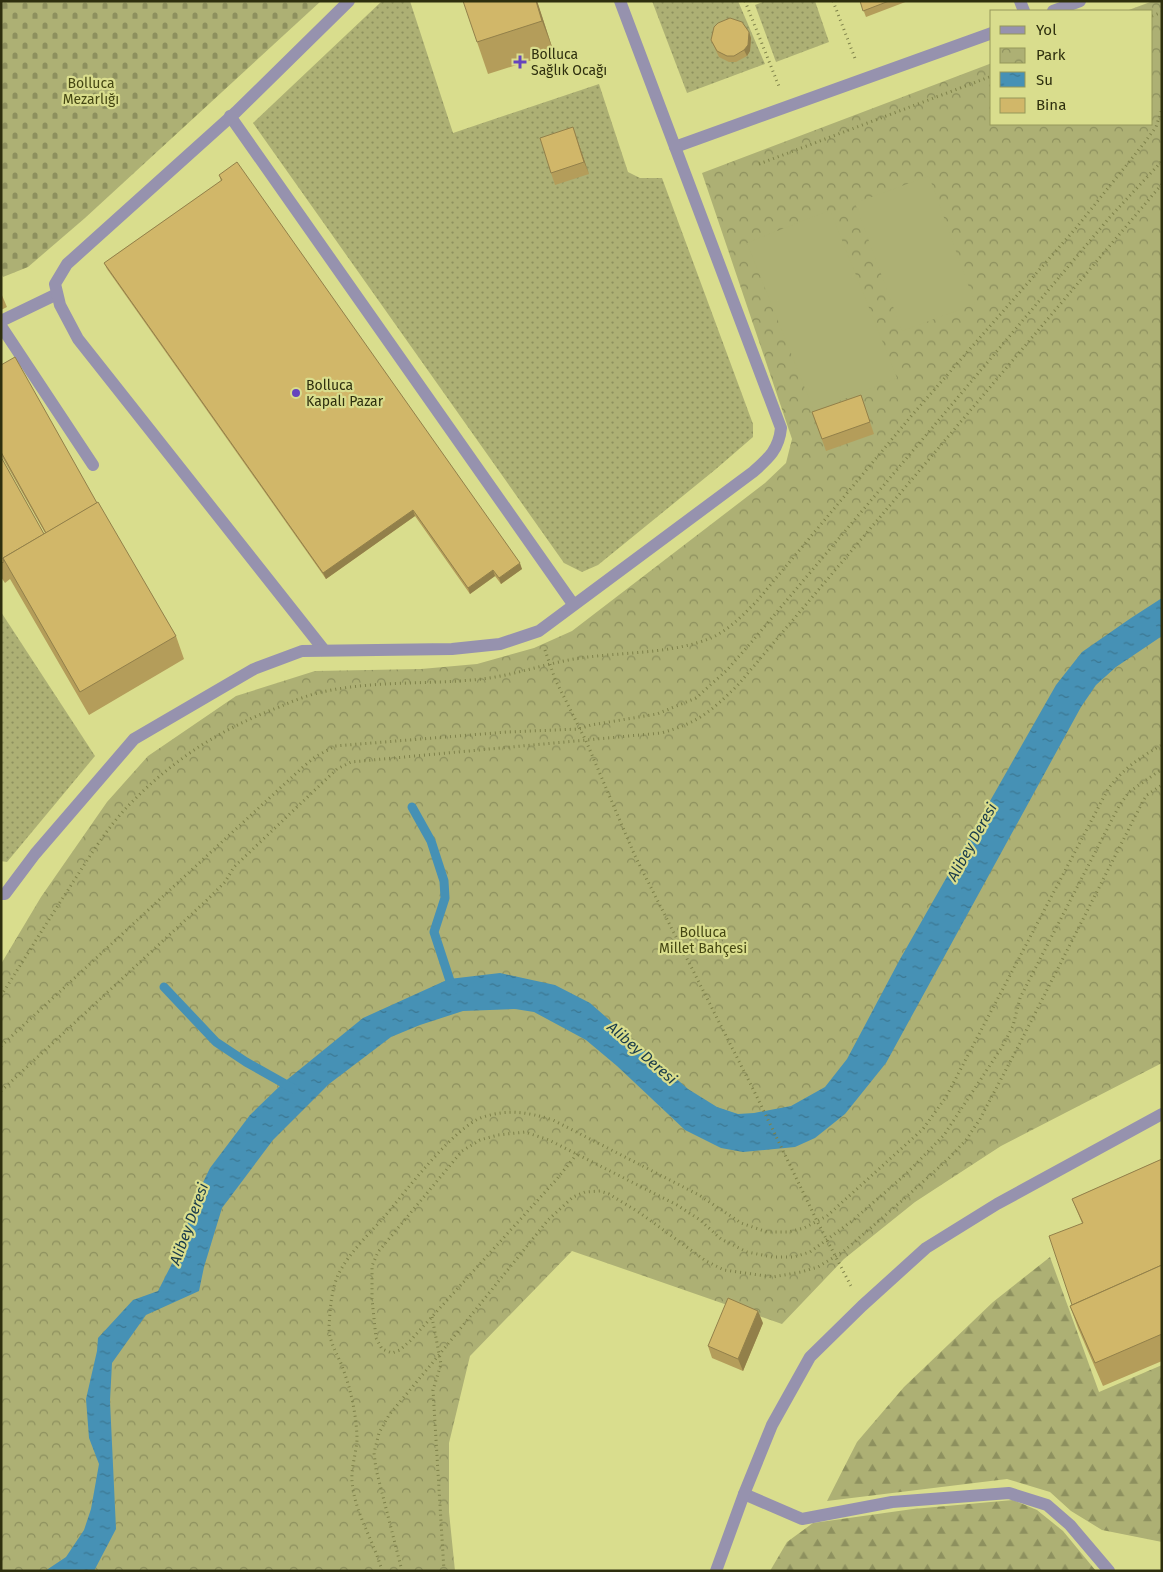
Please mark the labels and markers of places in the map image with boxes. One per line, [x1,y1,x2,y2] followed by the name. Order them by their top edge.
[531,46,607,79] place label: Bolluca Sağlık Ocağı
[513,55,527,69] marker: Bolluca Sağlık Ocağı
[306,377,384,410] place label: Bolluca Kapalı Pazar
[290,387,302,399] marker: Bolluca Kapalı Pazar

